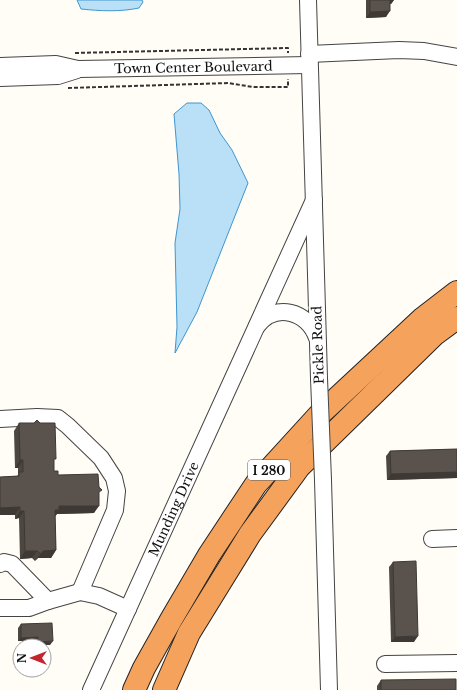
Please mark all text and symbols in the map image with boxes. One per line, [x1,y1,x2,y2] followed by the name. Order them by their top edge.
[114,57,273,77] street label: Town Center Boulevard
[308,305,328,384] street label: Pickle Road
[144,459,202,559] street label: Munding Drive
[248,460,290,480] road number: I 280
[12,638,52,678] north arrow
[15,652,29,663] text: N

